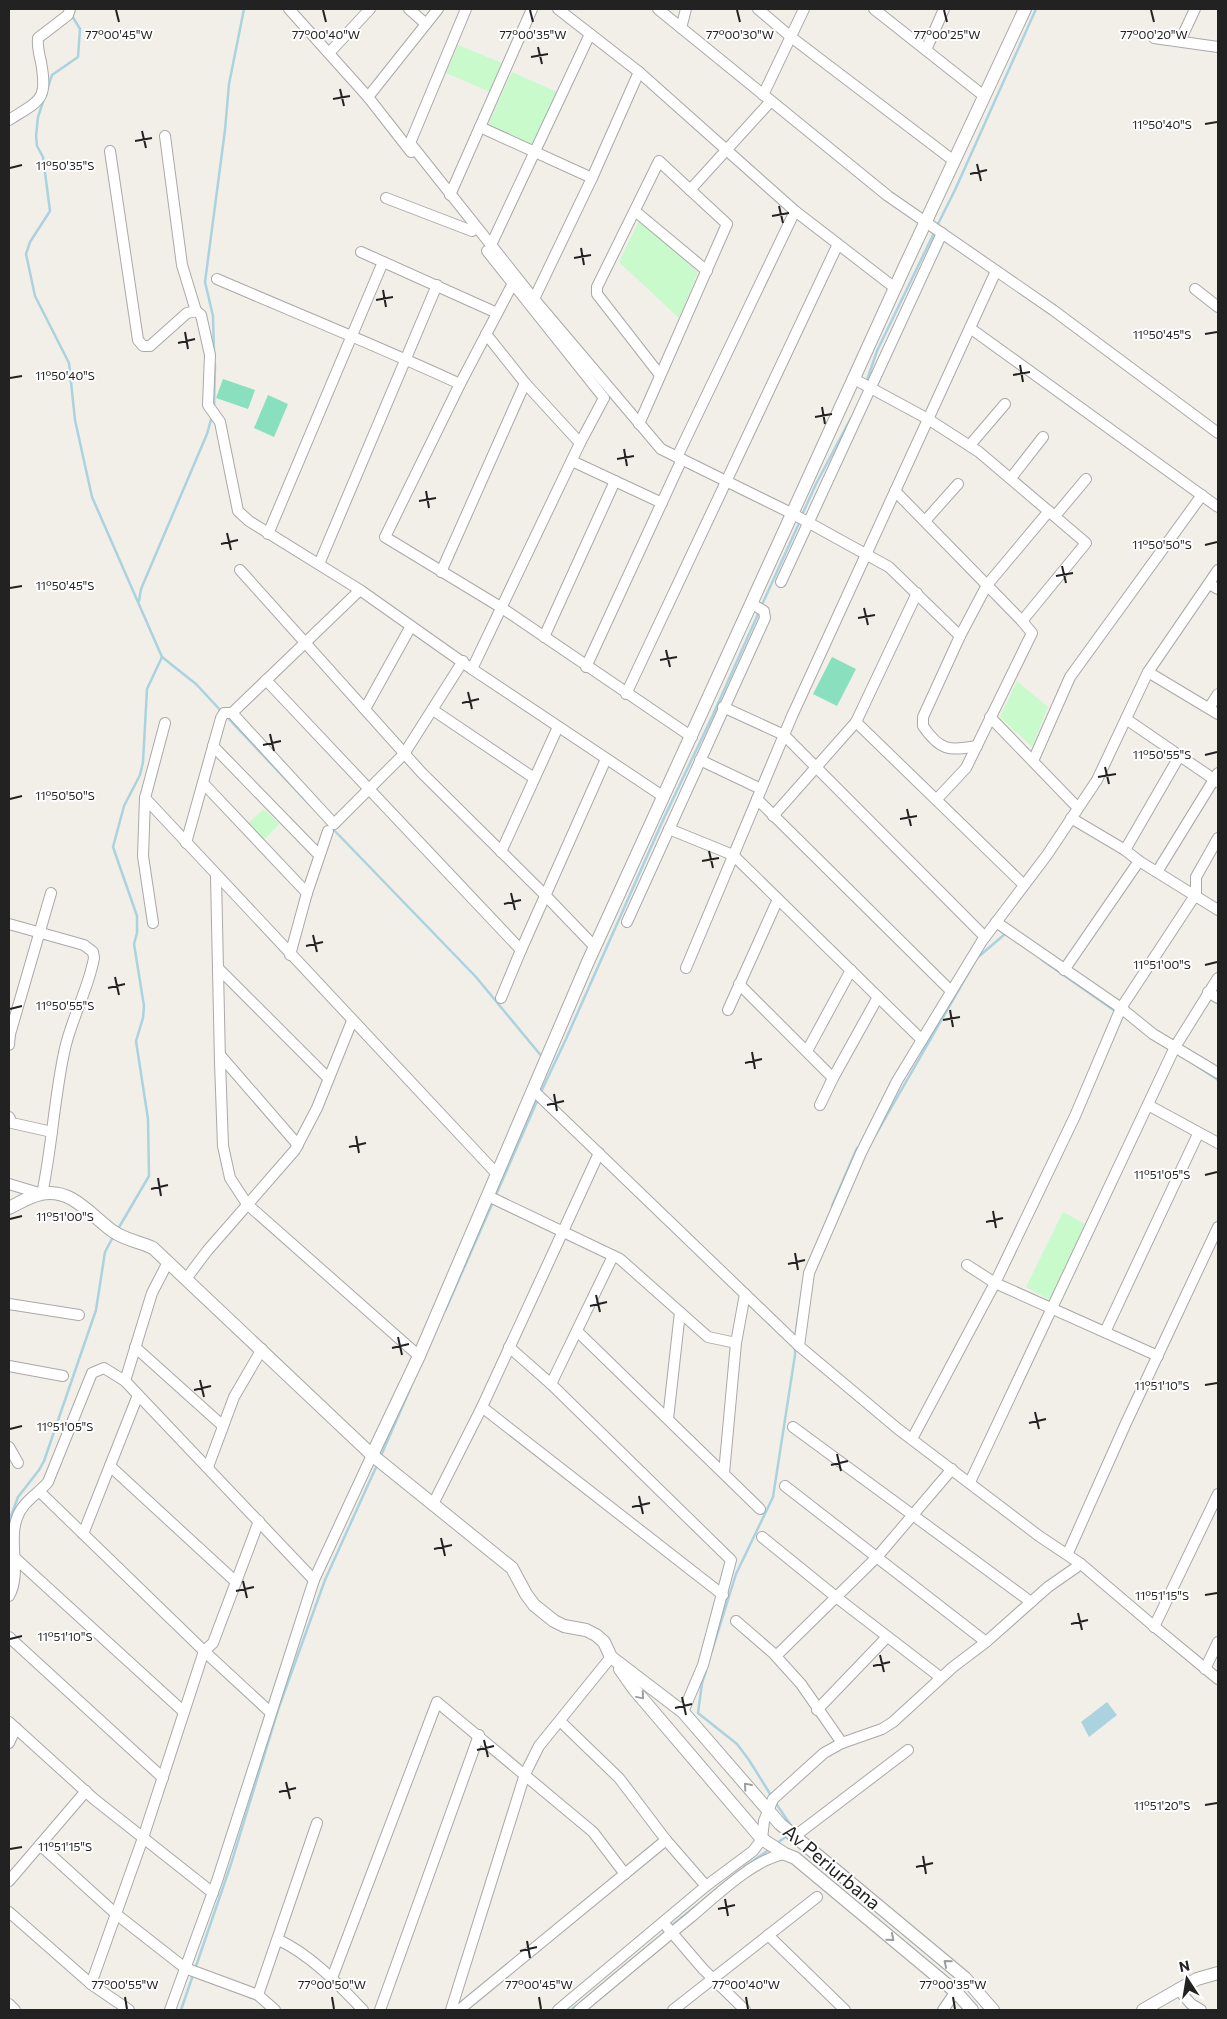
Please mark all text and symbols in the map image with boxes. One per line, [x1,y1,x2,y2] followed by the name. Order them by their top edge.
[85,27,153,41] text: 77°00'45"W
[292,27,360,41] text: 77°00'40"W
[500,27,566,41] text: 77°00'35"W
[706,27,774,41] text: 77°00'30"W
[914,27,980,41] text: 77°00'25"W
[1120,27,1188,41] text: 77°00'20"W
[1132,117,1192,131] text: 11°50'40"S
[36,158,94,172] text: 11°50'35"S
[1133,327,1191,341] text: 11°50'45"S
[35,368,95,382] text: 11°50'40"S
[1132,537,1192,551] text: 11°50'50"S
[36,578,94,592] text: 11°50'45"S
[1133,747,1191,761] text: 11°50'55"S
[35,788,95,802] text: 11°50'50"S
[1133,957,1191,971] text: 11°51'00"S
[36,998,94,1012] text: 11°50'55"S
[1134,1167,1190,1181] text: 11°51'05"S
[36,1209,94,1223] text: 11°51'00"S
[1135,1378,1189,1392] text: 11°51'10"S
[37,1419,93,1433] text: 11°51'05"S
[1135,1588,1189,1602] text: 11°51'15"S
[38,1629,92,1643] text: 11°51'10"S
[635,1691,644,1700] one-way arrow
[744,1782,753,1791] one-way arrow
[1134,1798,1190,1812] text: 11°51'20"S
[779,1819,886,1914] street label: Av Periurbana
[38,1839,92,1853] text: 11°51'15"S
[886,1932,895,1941] one-way arrow
[1162,1954,1212,2004] north arrow
[1177,1956,1191,1975] text: N
[944,1960,953,1968] one-way arrow
[92,1977,159,1991] text: 77°00'55"W
[298,1977,366,1991] text: 77°00'50"W
[505,1977,573,1991] text: 77°00'45"W
[712,1977,780,1991] text: 77°00'40"W
[920,1977,986,1991] text: 77°00'35"W

